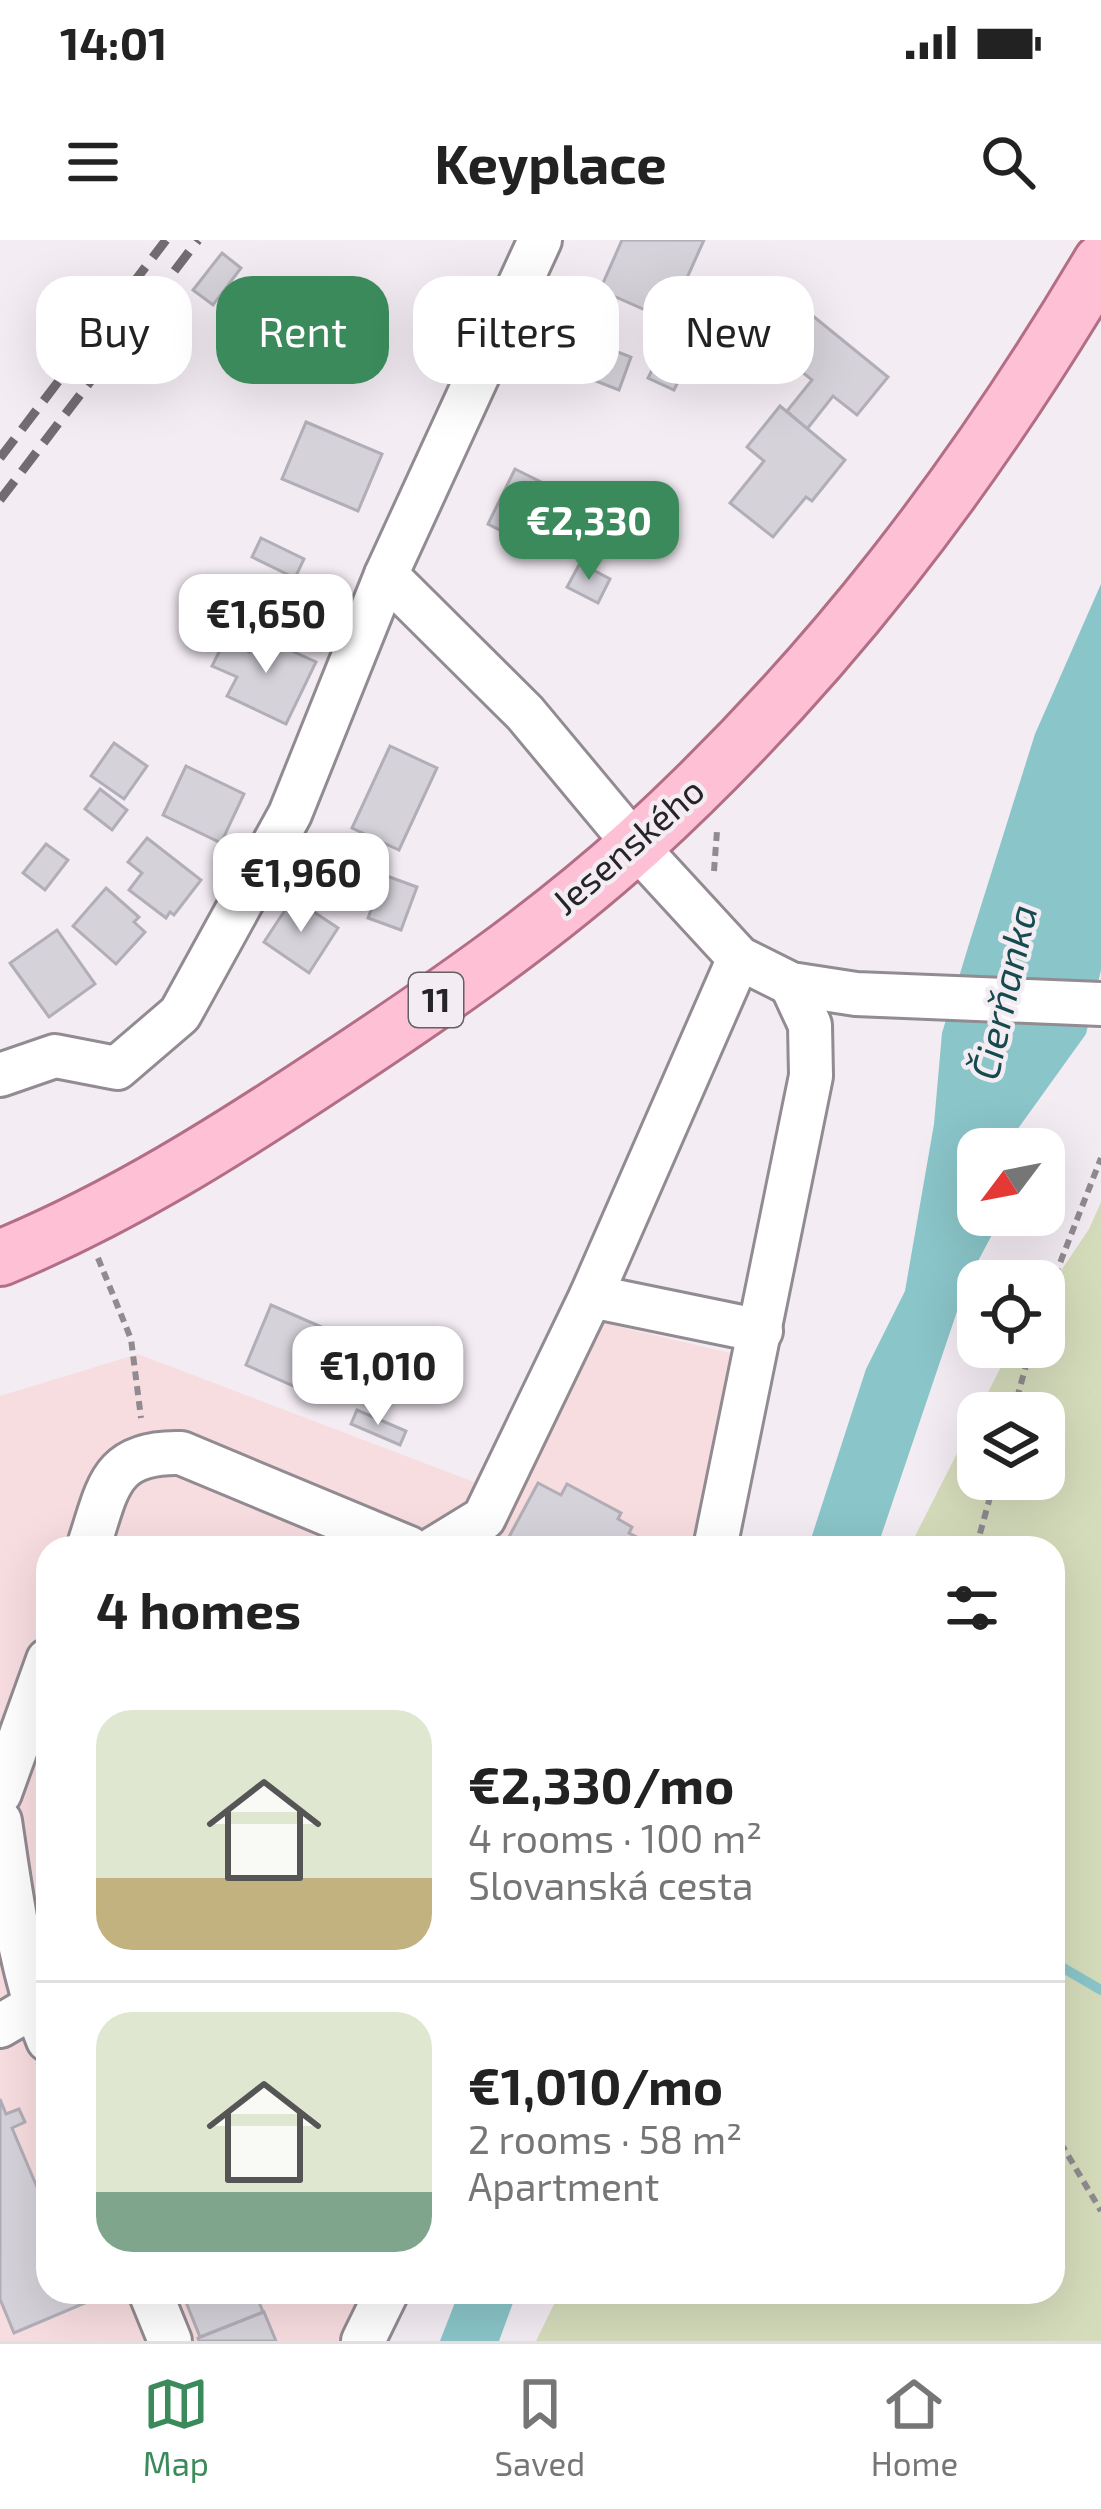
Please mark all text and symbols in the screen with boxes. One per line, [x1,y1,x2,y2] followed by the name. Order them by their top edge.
[60,15,168,69] text: 14:01
[60,129,126,195] icon: menu
[975,129,1041,195] icon: search
[434,130,667,195] text: Keyplace
[36,276,192,384] chip: Buy
[216,276,389,384] chip: Rent
[413,276,619,384] chip: Filters
[643,276,814,384] chip: New
[491,481,687,583] pin: €2,330
[526,496,652,543] text: €2,330
[168,574,364,676] pin: €1,650
[206,589,326,636] text: €1,650
[542,767,712,922] street label: Jesenského
[203,833,399,935] pin: €1,960
[240,848,362,895] text: €1,960
[960,900,1045,1084] water label: Čierňanka
[409,973,463,1027] road number: 11
[957,1128,1065,1236] north arrow
[957,1128,1065,1500] map controls
[957,1260,1065,1368] button: locate
[280,1326,476,1428] pin: €1,010
[319,1341,437,1388] text: €1,010
[957,1392,1065,1500] button: layers
[939,1575,1005,1641] icon: filters
[96,1578,301,1639] text: 4 homes
[468,1753,734,1814] text: €2,330/mo
[192,1758,336,1902] icon: home
[468,1814,762,1861] text: 4 rooms · 100 m²
[468,1861,753,1908] text: Slovanská cesta
[468,2054,723,2115] text: €1,010/mo
[192,2060,336,2204] icon: home
[468,2115,742,2162] text: 2 rooms · 58 m²
[468,2162,659,2209] text: Apartment
[143,2371,209,2483] tab: Map
[495,2371,585,2483] tab: Saved
[871,2371,958,2483] tab: Home

